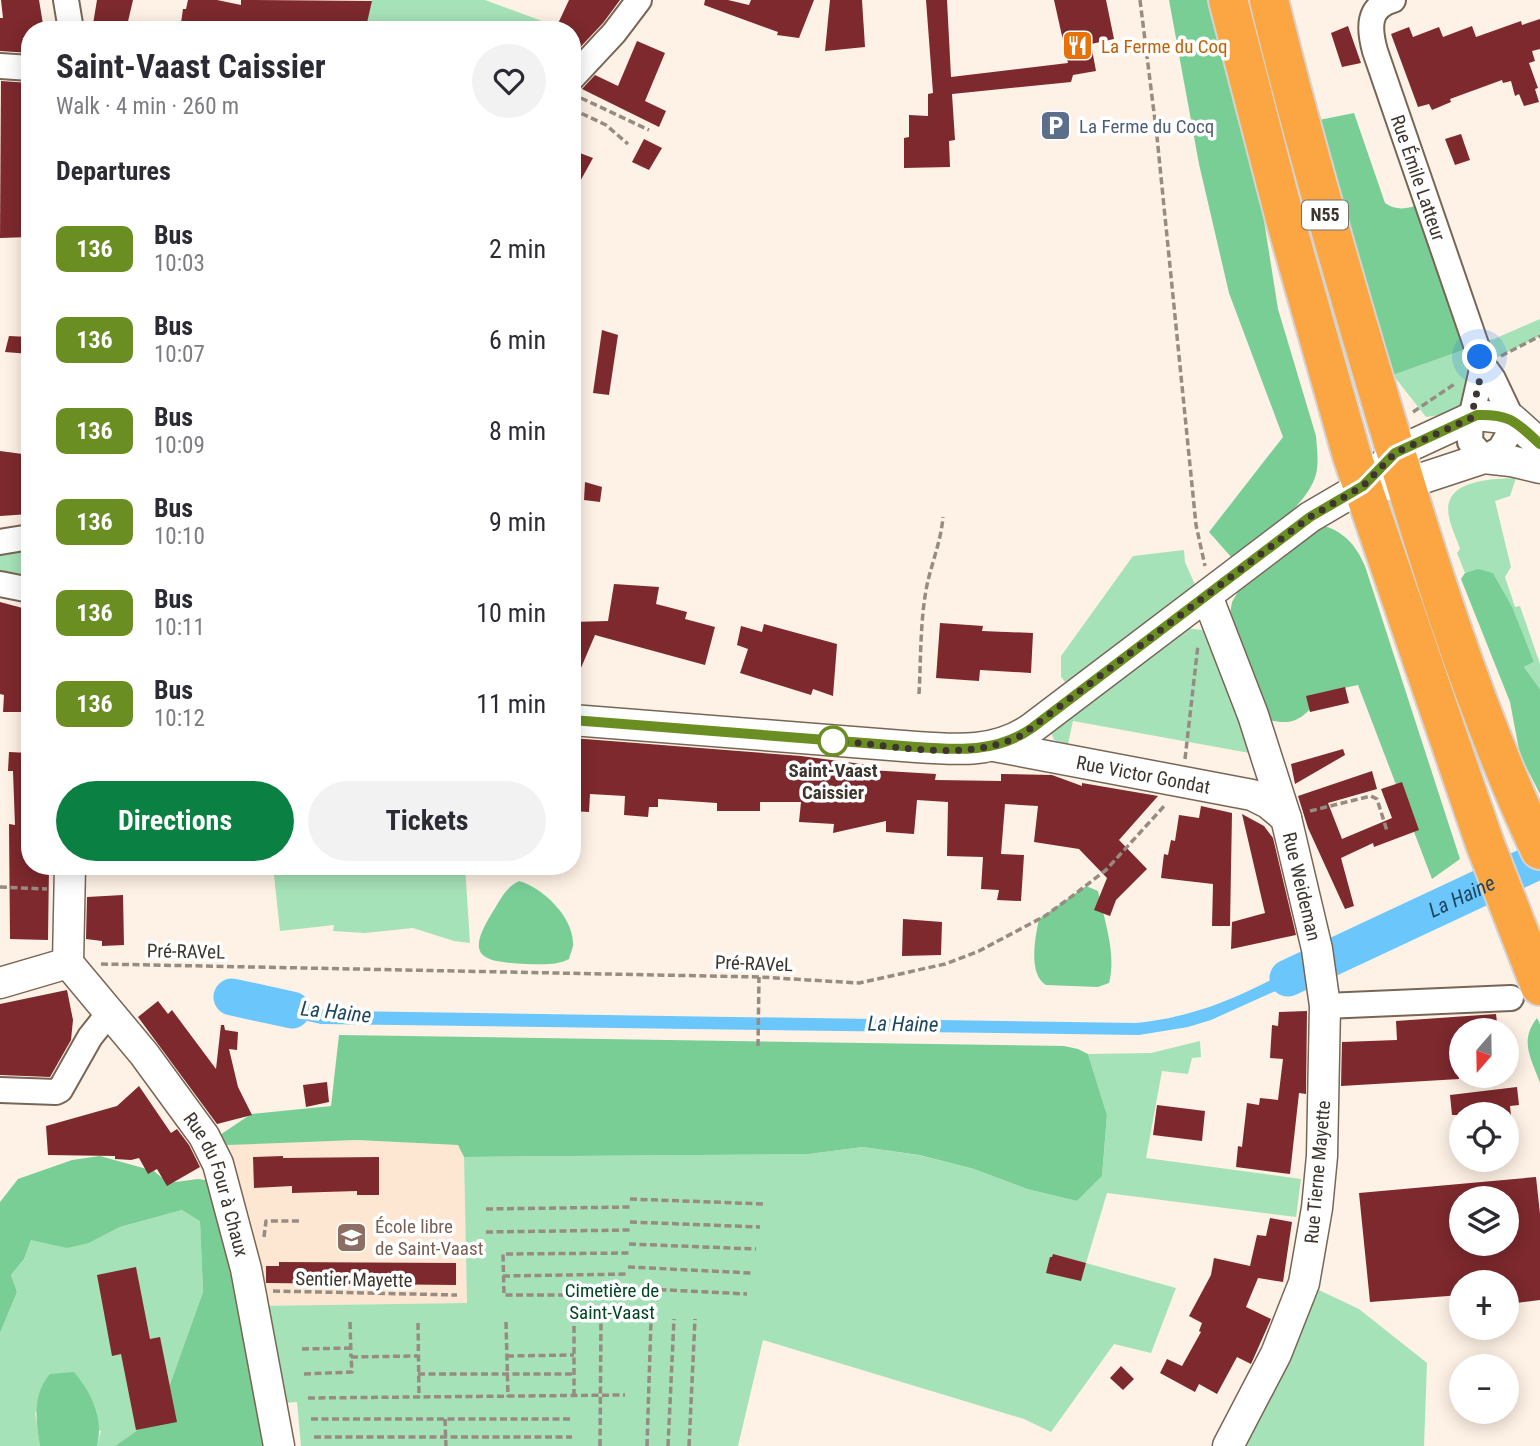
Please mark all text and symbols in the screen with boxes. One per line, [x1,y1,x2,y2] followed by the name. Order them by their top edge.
[1061,29,1095,63] restaurant icon: La Ferme du Coq
[1101,35,1228,58] place label: La Ferme du Coq
[472,44,546,118] button: heart
[56,47,326,86] text: Saint-Vaast Caissier
[56,93,239,120] text: Walk · 4 min · 260 m
[1039,109,1073,143] parking icon: La Ferme du Cocq
[1386,112,1450,244] street label: Rue Émile Latteur
[1079,115,1214,138] place label: La Ferme du Cocq
[56,156,171,186] text: Departures
[1302,200,1348,230] road number: N55
[154,220,193,250] text: Bus
[489,234,546,264] text: 2 min
[76,235,113,263] text: 136
[154,250,205,277] text: 10:03
[154,311,193,341] text: Bus
[489,325,546,355] text: 6 min
[76,326,113,354] text: 136
[1462,339,1497,374] your location
[154,341,205,368] text: 10:07
[154,402,193,432] text: Bus
[489,416,546,446] text: 8 min
[76,417,113,445] text: 136
[154,432,205,459] text: 10:09
[154,493,193,523] text: Bus
[489,507,546,537] text: 9 min
[76,508,113,536] text: 136
[154,523,205,550] text: 10:10
[154,584,193,614] text: Bus
[476,598,546,628] text: 10 min
[76,599,113,627] text: 136
[154,614,205,641] text: 10:11
[154,675,193,705] text: Bus
[476,689,546,719] text: 11 min
[76,690,113,718] text: 136
[154,705,205,732] text: 10:12
[818,726,848,756] marker: Saint-Vaast Caissier
[1074,751,1212,799] street label: Rue Victor Gondat
[789,759,878,804] place label: Saint-Vaast Caissier
[56,781,294,861] button: Directions
[308,781,546,861] button: Tickets
[1278,830,1326,943] street label: Rue Weideman
[1425,871,1499,922] water label: La Haine
[147,939,225,964] street label: Pré-RAVeL
[715,951,793,976] street label: Pré-RAVeL
[300,996,372,1028] water label: La Haine
[867,1011,939,1037] water label: La Haine
[1449,1018,1519,1088] north arrow
[1449,1018,1519,1424] map controls
[1300,1099,1335,1245] street label: Rue Tierne Mayette
[1449,1102,1519,1172] button: locate
[178,1108,253,1259] street label: Rue du Four à Chaux
[1449,1186,1519,1256] button: layers
[375,1215,483,1260] place label: École libre de Saint-Vaast
[335,1220,369,1254] school or university icon: École libre de Saint-Vaast
[295,1267,413,1292] street label: Sentier Mayette
[1449,1270,1519,1340] button: +
[565,1279,659,1324] park label: Cimetière de Saint-Vaast
[1449,1354,1519,1424] button: −

